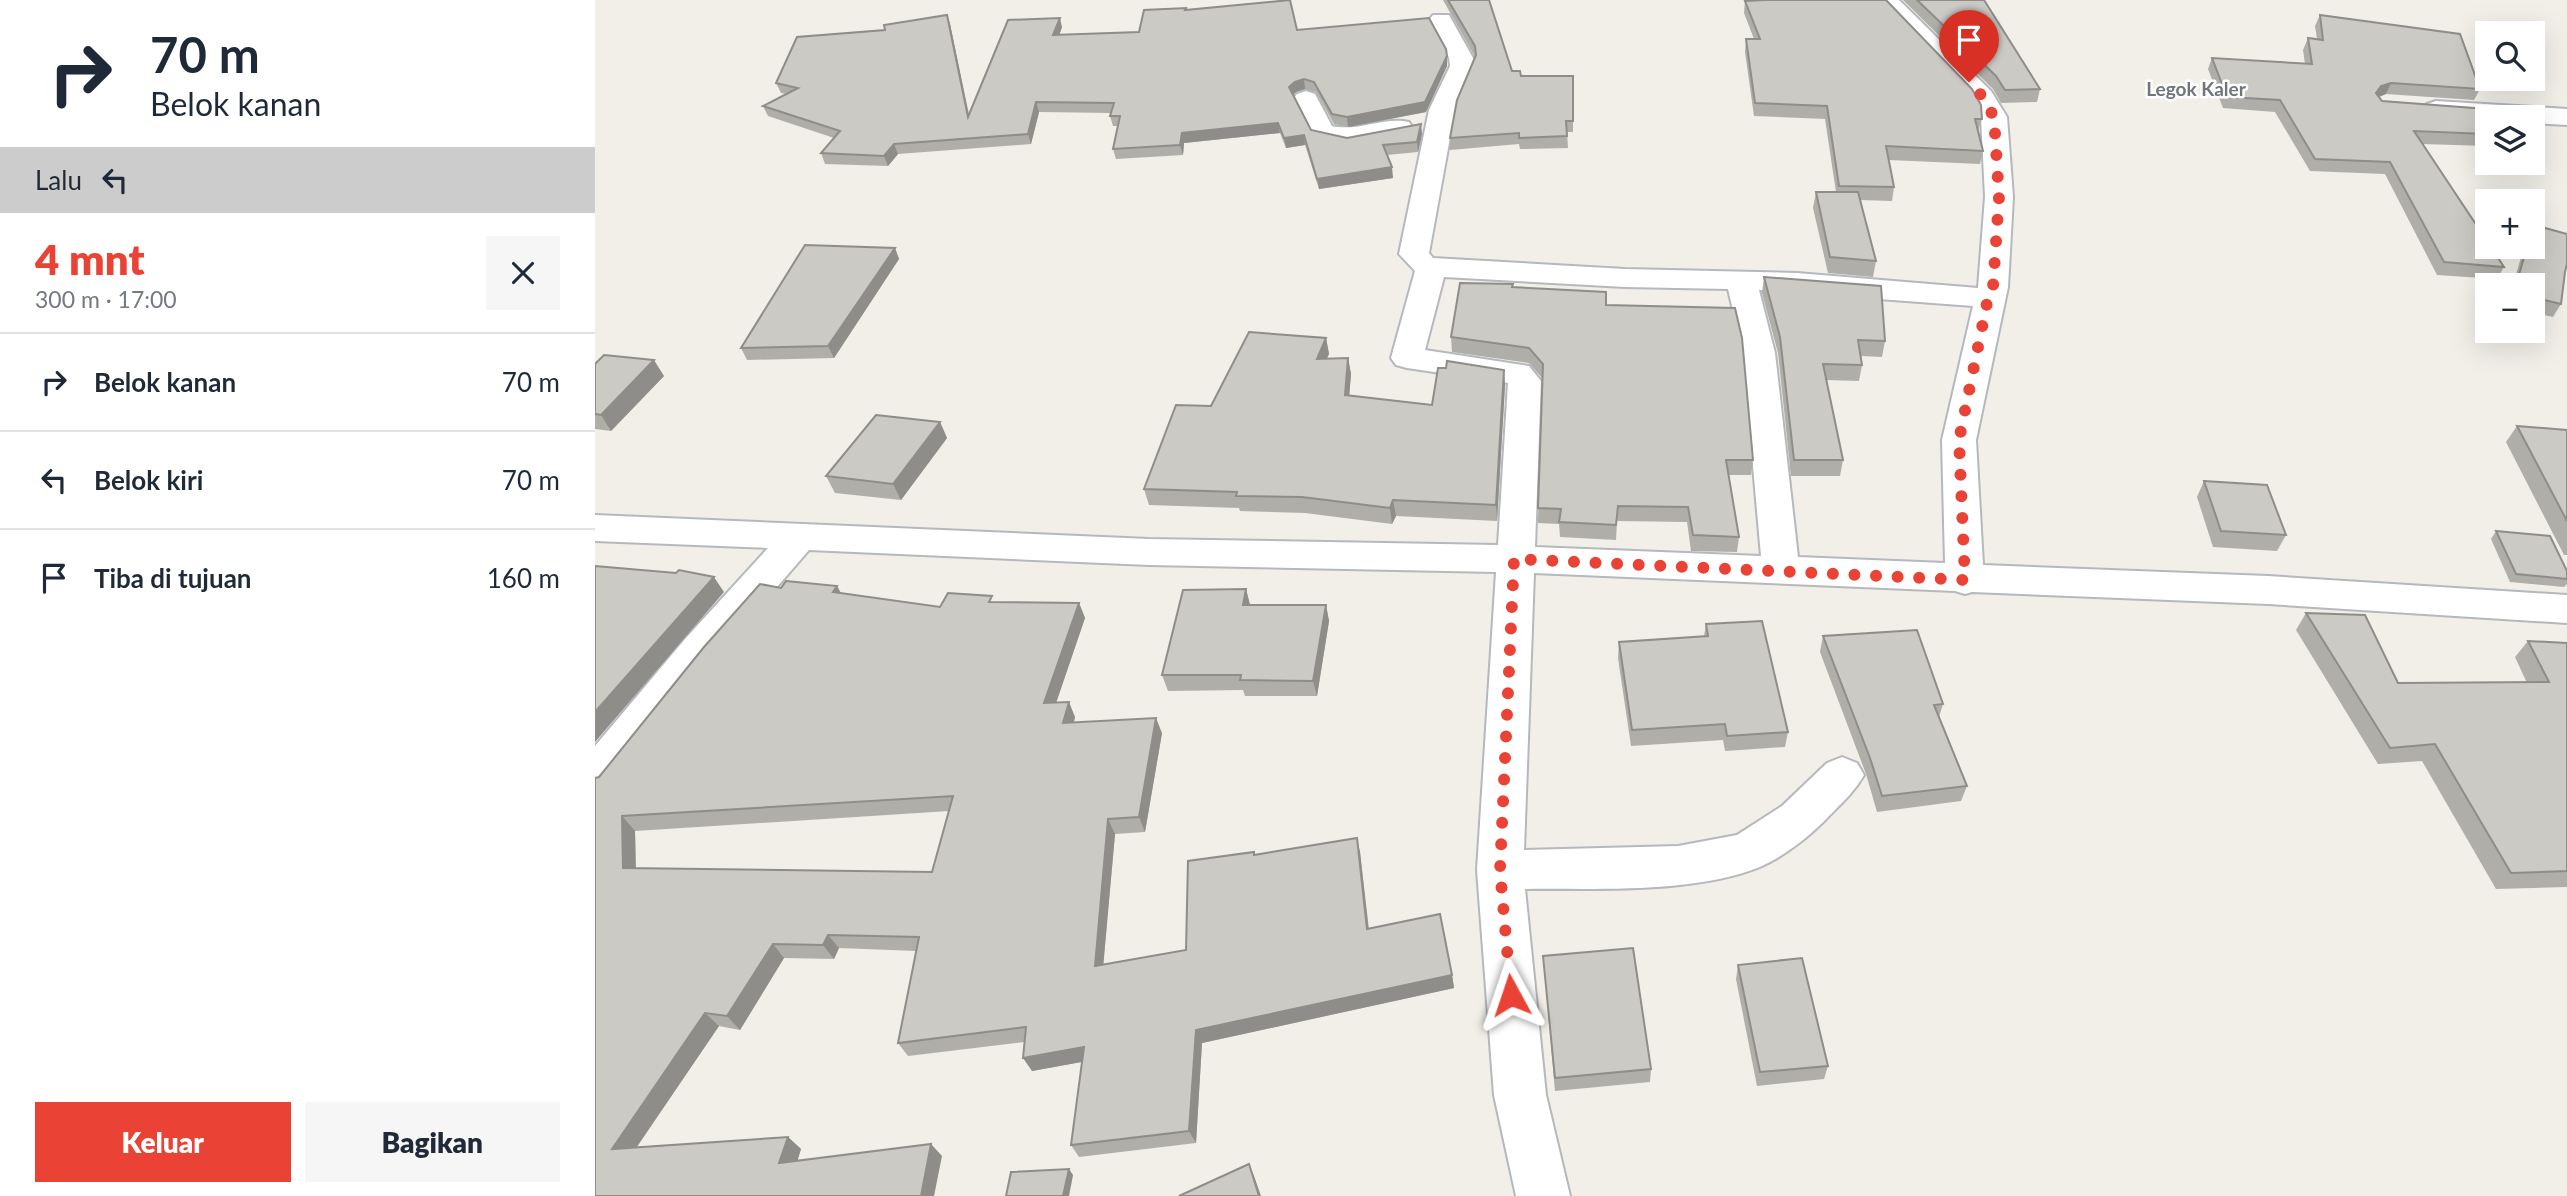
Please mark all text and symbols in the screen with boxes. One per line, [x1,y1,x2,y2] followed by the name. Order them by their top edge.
[1939,10,1999,82] pin
[1950,21,1988,59] icon: arrive
[2475,21,2545,343] map controls
[2475,21,2545,91] button: search
[150,25,260,83] text: 70 m
[35,28,126,119] icon: right
[2146,77,2247,100] district label: Legok Kaler
[150,84,321,123] text: Belok kanan
[2475,105,2545,175] button: layers
[96,161,134,199] icon: left
[35,164,82,196] text: Lalu
[2475,189,2545,259] button: +
[35,234,145,284] text: 4 mnt
[486,236,560,310] button: close
[2475,273,2545,343] button: −
[35,285,177,313] text: 300 m · 17:00
[35,363,73,401] icon: right
[94,366,236,398] text: Belok kanan
[502,366,560,398] text: 70 m
[35,461,73,499] icon: left
[94,464,203,496] text: Belok kiri
[502,464,560,496] text: 70 m
[35,559,73,597] icon: arrive
[94,562,252,594] text: Tiba di tujuan
[487,562,560,594] text: 160 m
[1474,958,1548,1032] position arrow
[35,1102,291,1182] button: Keluar
[305,1102,560,1182] button: Bagikan

